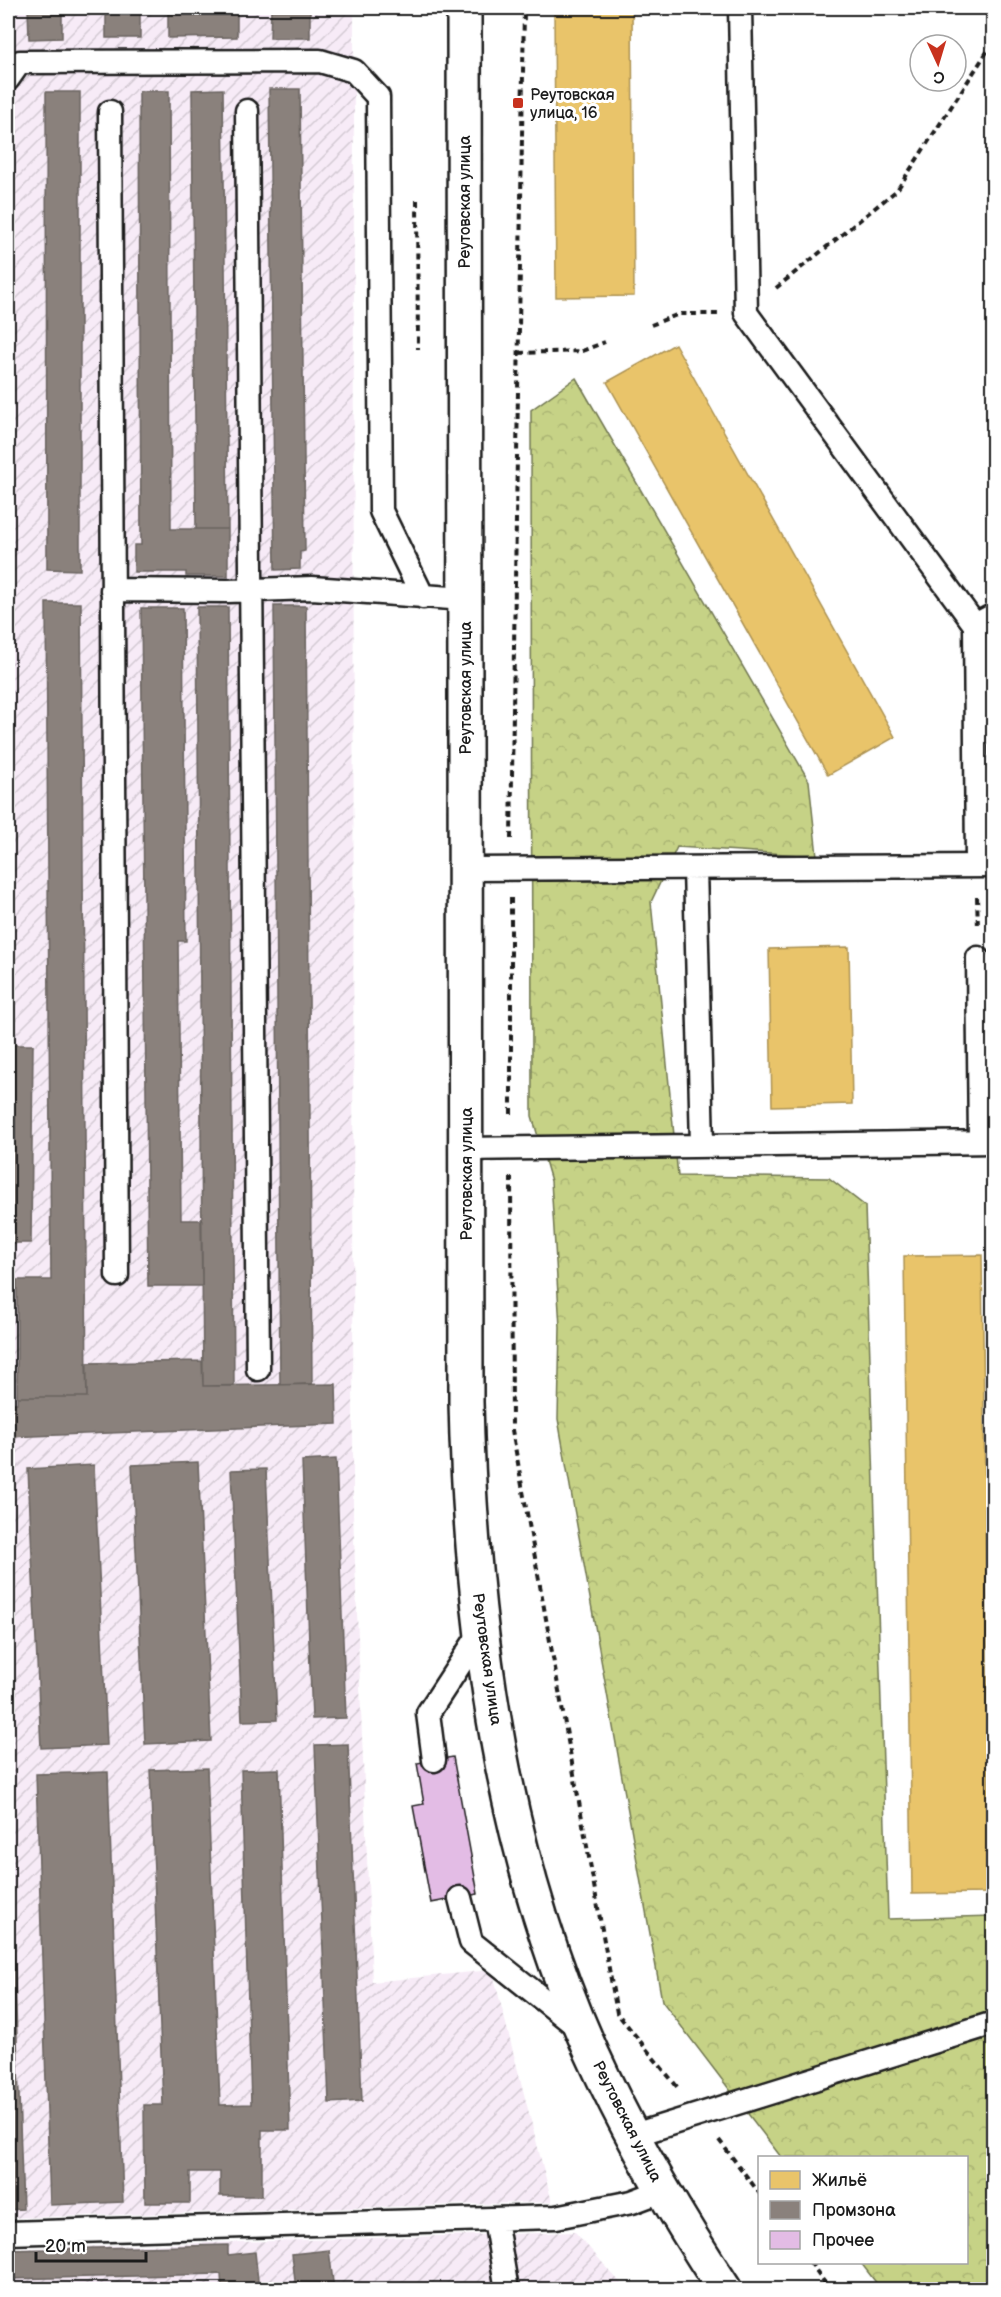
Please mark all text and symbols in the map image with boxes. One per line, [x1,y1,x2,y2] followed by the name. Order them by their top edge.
[908,33,968,93] north arrow
[933,67,945,86] text: С
[530,86,615,123] place label: Реутовская улица, 16
[511,96,525,110] marker: Реутовская улица, 16
[456,135,475,269] street label: Реутовская улица
[457,621,476,755] street label: Реутовская улица
[458,1107,477,1241] street label: Реутовская улица
[468,1592,505,1727] street label: Реутовская улица
[588,2058,666,2186] street label: Реутовская улица
[758,2156,968,2264] legend
[812,2170,867,2191] text: Жильё
[812,2200,896,2221] text: Промзона
[36,2225,146,2263] scale bar
[812,2230,874,2251] text: Прочее
[45,2236,86,2257] text: 20 m

